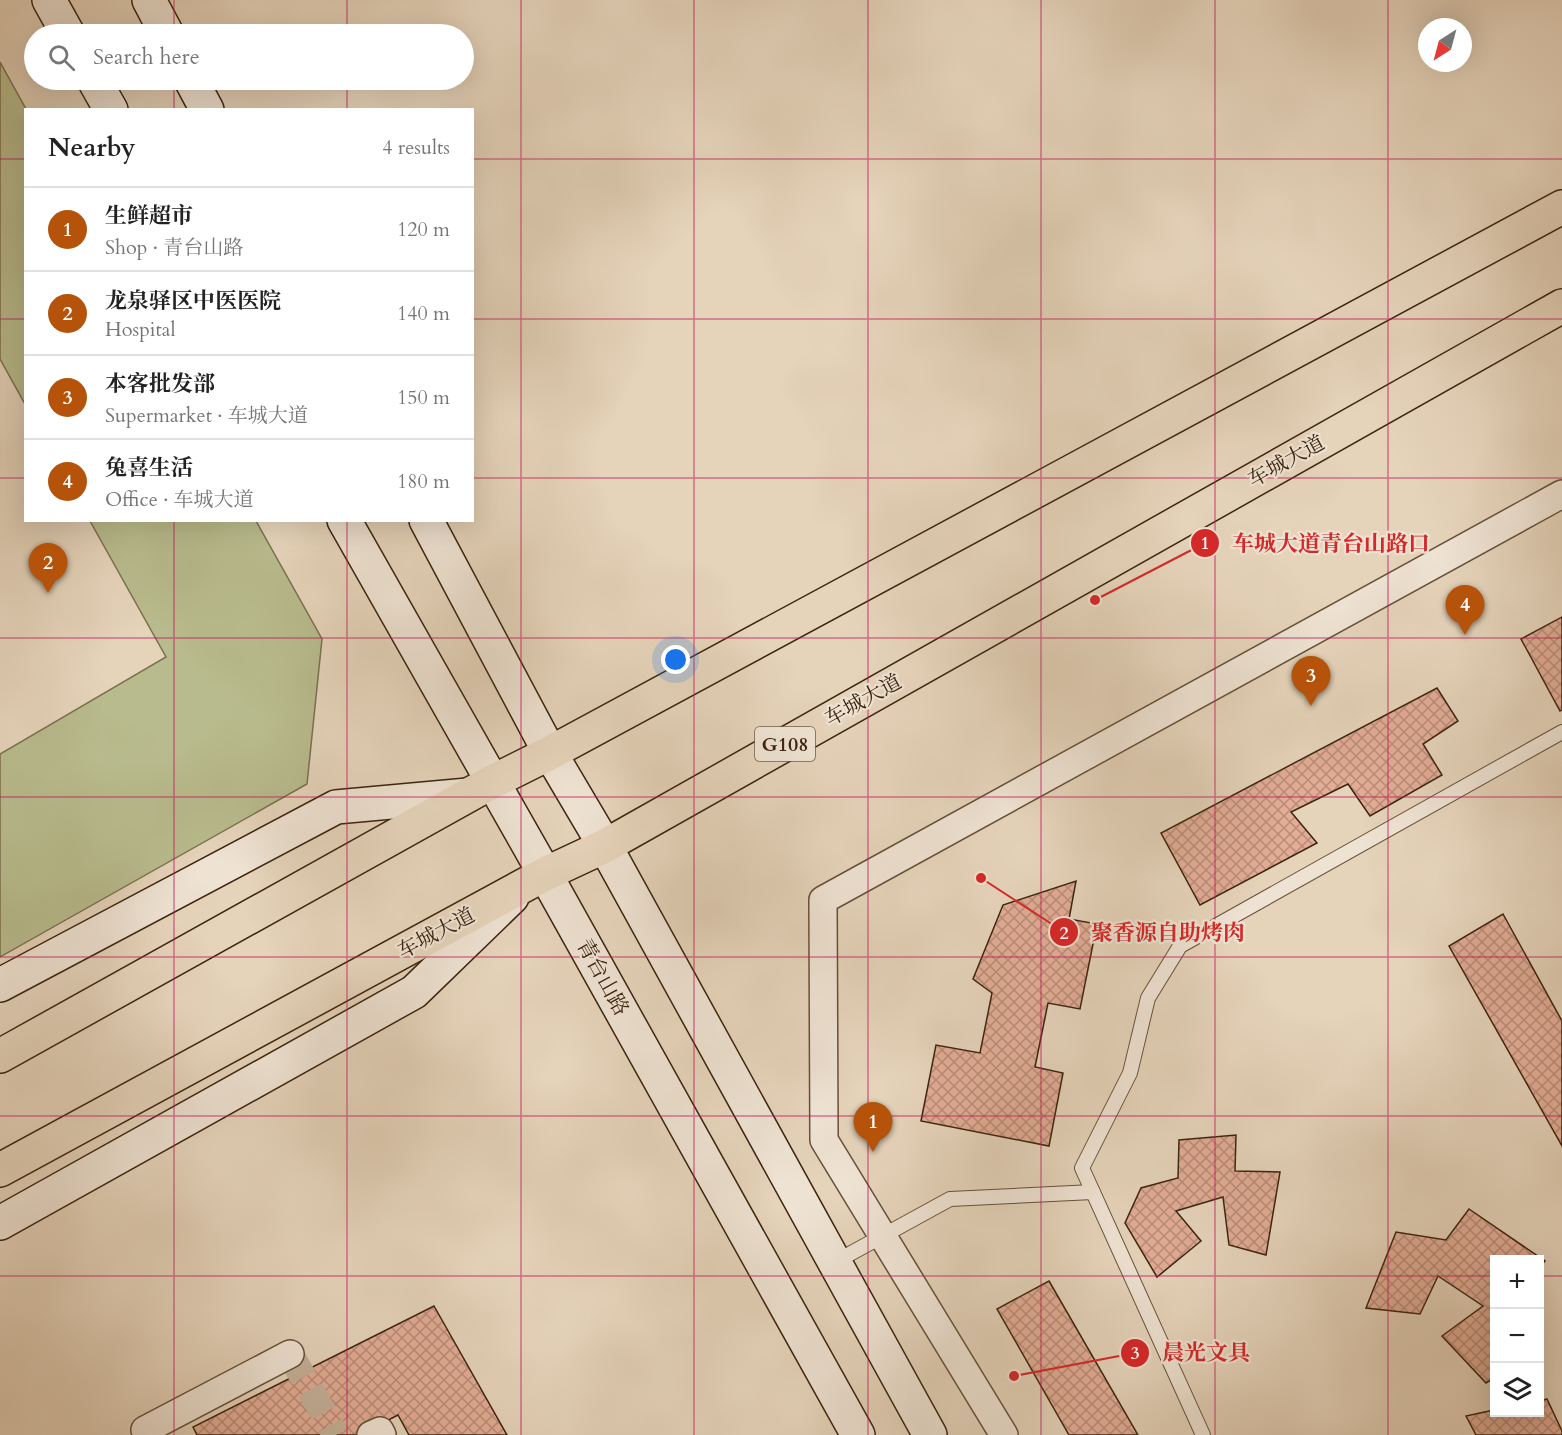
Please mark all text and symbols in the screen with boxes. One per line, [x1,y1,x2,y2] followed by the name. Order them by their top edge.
[1418,18,1472,72] north arrow
[24,24,474,90] search box
[45,41,78,74] icon: search
[93,42,200,72] text: Search here
[48,130,136,165] text: Nearby
[382,134,450,161] text: 4 results
[105,201,193,231] text: 生鲜超市
[62,216,73,243] text: 1
[397,216,450,243] text: 120 m
[105,234,243,261] text: Shop · 青台山路
[105,286,281,316] text: 龙泉驿区中医医院
[62,300,73,327] text: 2
[397,300,450,327] text: 140 m
[105,316,176,343] text: Hospital
[105,369,215,399] text: 本客批发部
[62,384,73,411] text: 3
[397,384,450,411] text: 150 m
[105,402,308,429] text: Supermarket · 车城大道
[1242,428,1330,494] street label: 车城大道
[105,453,193,483] text: 兔喜生活
[62,468,73,495] text: 4
[397,468,450,495] text: 180 m
[105,486,254,513] text: Office · 车城大道
[1190,523,1442,563] callout: 车城大道青台山路口
[1232,529,1430,559] text: 车城大道青台山路口
[1200,531,1210,556] text: 1
[28,544,68,593] pin: 2
[1446,586,1484,635] pin: 4
[661,645,690,674] your location
[1292,656,1330,706] pin: 3
[819,667,907,733] street label: 车城大道
[755,727,815,761] road number: G108
[392,901,480,966] street label: 车城大道
[1049,912,1257,952] callout: 聚香源自助烤肉
[1091,918,1245,948] text: 聚香源自助烤肉
[1059,921,1069,946] text: 2
[570,933,636,1021] street label: 青台山路
[854,1102,892,1152] pin: 1
[1490,1255,1544,1417] map controls
[1490,1255,1544,1309] button: +
[1490,1309,1544,1363] button: −
[1120,1333,1262,1373] callout: 晨光文具
[1162,1338,1250,1368] text: 晨光文具
[1130,1341,1140,1366] text: 3
[1490,1363,1544,1417] button: layers

